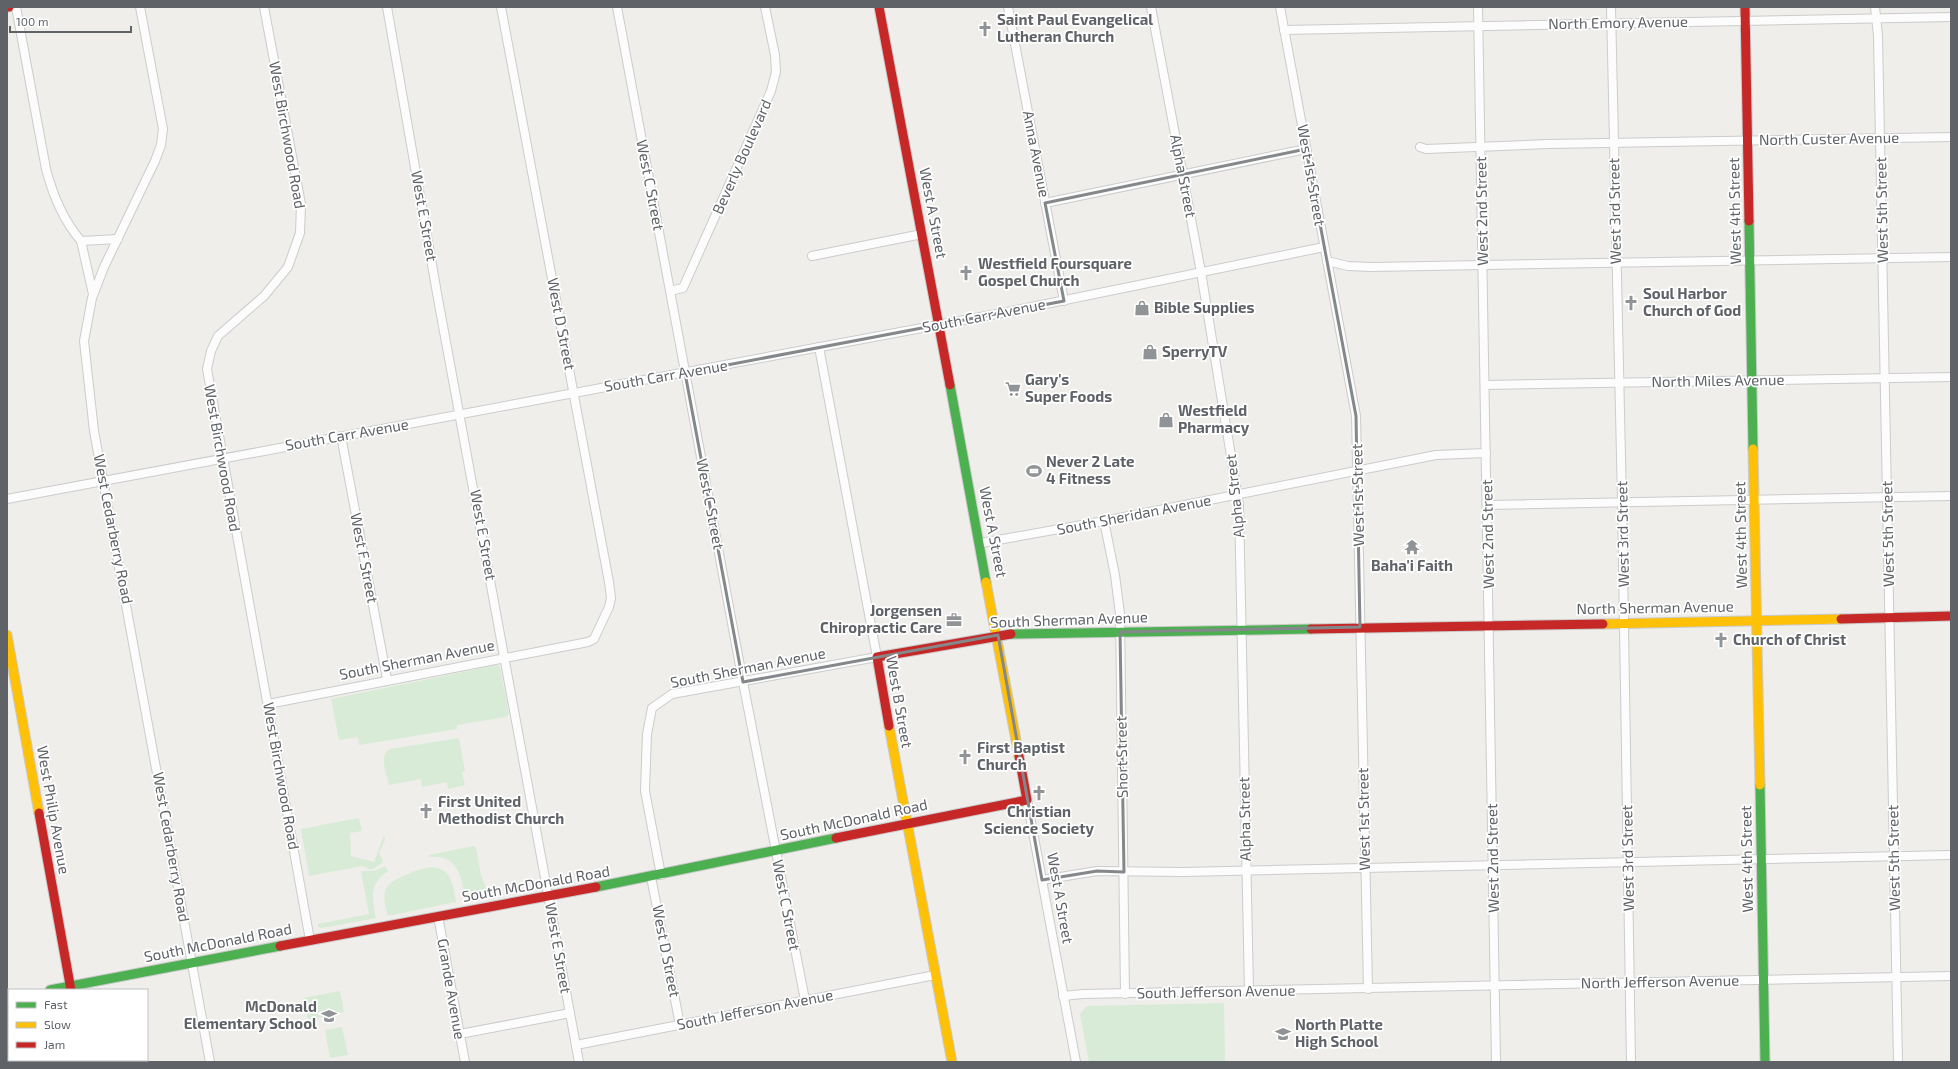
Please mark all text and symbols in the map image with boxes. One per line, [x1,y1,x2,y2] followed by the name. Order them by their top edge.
[10,8,131,34] scale bar
[997,10,1153,45] place label: Saint Paul Evangelical Lutheran Church
[1548,12,1688,32] street label: North Emory Avenue
[16,14,48,28] text: 100 m
[976,20,994,38] church icon: Saint Paul Evangelical Lutheran Church
[266,60,310,210] street label: West Birchwood Road
[708,96,774,217] street label: Beverly Boulevard
[1020,109,1054,199] street label: Anna Avenue
[1294,123,1330,227] street label: West 1st Street
[1759,128,1899,148] street label: North Custer Avenue
[1167,133,1201,219] street label: Alpha Street
[633,138,669,232] street label: West C Street
[1471,156,1491,266] street label: West 2nd Street
[1871,156,1891,263] street label: West 5th Street
[1604,157,1624,264] street label: West 3rd Street
[1724,157,1744,265] street label: West 4th Street
[916,166,952,260] street label: West A Street
[408,169,442,263] street label: West E Street
[978,254,1132,289] place label: Westfield Foursquare Gospel Church
[957,264,975,282] church icon: Westfield Foursquare Gospel Church
[544,276,580,372] street label: West D Street
[1643,284,1741,319] place label: Soul Harbor Church of God
[921,294,1047,336] street label: South Carr Avenue
[1622,294,1640,312] church icon: Soul Harbor Church of God
[1154,298,1254,316] place label: Bible Supplies
[1133,299,1151,317] shop icon: Bible Supplies
[1162,342,1228,361] place label: SperryTV
[1141,343,1159,361] shop icon: SperryTV
[603,355,729,395] street label: South Carr Avenue
[1025,370,1112,405] place label: Gary's Super Foods
[1651,370,1785,390] street label: North Miles Avenue
[1004,380,1022,398] supermarket icon: Gary's Super Foods
[201,383,245,533] street label: West Birchwood Road
[1178,401,1250,437] place label: Westfield Pharmacy
[1157,411,1175,429] shop icon: Westfield Pharmacy
[284,414,410,454] street label: South Carr Avenue
[1347,443,1367,547] street label: West 1st Street
[91,452,137,605] street label: West Cedarberry Road
[1046,452,1135,487] place label: Never 2 Late 4 Fitness
[1221,453,1247,539] street label: Alpha Street
[693,457,729,551] street label: West C Street
[1025,462,1043,480] sports icon: Never 2 Late 4 Fitness
[1477,479,1497,589] street label: West 2nd Street
[1612,480,1632,587] street label: West 3rd Street
[1877,480,1897,587] street label: West 5th Street
[1730,481,1750,589] street label: West 4th Street
[976,485,1012,579] street label: West A Street
[467,488,501,582] street label: West E Street
[1055,490,1213,538] street label: South Sheridan Avenue
[347,511,383,605] street label: West F Street
[1403,538,1421,556] temple icon: Baha'i Faith
[1371,556,1453,574] place label: Baha'i Faith
[1576,597,1734,617] street label: North Sherman Avenue
[820,601,942,636] place label: Jorgensen Chiropractic Care
[990,607,1148,631] street label: South Sherman Avenue
[945,611,963,629] office icon: Jorgensen Chiropractic Care
[1733,630,1846,648] place label: Church of Christ
[1712,631,1730,649] church icon: Church of Christ
[338,635,496,683] street label: South Sherman Avenue
[669,643,827,691] street label: South Sherman Avenue
[883,654,917,749] street label: West B Street
[260,701,304,851] street label: West Birchwood Road
[1111,715,1131,798] street label: Short Street
[977,738,1065,773] place label: First Baptist Church
[34,744,74,875] street label: West Philip Avenue
[956,748,974,766] church icon: First Baptist Church
[1353,767,1373,871] street label: West 1st Street
[150,770,194,923] street label: West Cedarberry Road
[1234,776,1254,861] street label: Alpha Street
[1030,784,1048,802] church icon: Christian Science Society
[438,792,564,827] place label: First United Methodist Church
[778,795,929,843] street label: South McDonald Road
[417,802,435,820] church icon: First United Methodist Church
[984,802,1094,838] place label: Christian Science Society
[1482,803,1502,913] street label: West 2nd Street
[1617,804,1637,911] street label: West 3rd Street
[1883,804,1903,911] street label: West 5th Street
[1736,805,1756,913] street label: West 4th Street
[1044,851,1078,945] street label: West A Street
[769,858,805,952] street label: West C Street
[460,861,611,905] street label: South McDonald Road
[542,901,576,995] street label: West E Street
[649,903,685,999] street label: West D Street
[142,919,293,965] street label: South McDonald Road
[434,937,470,1041] street label: Grande Avenue
[1581,971,1739,991] street label: North Jefferson Avenue
[1136,981,1296,1001] street label: South Jefferson Avenue
[675,985,834,1033] street label: South Jefferson Avenue
[8,989,148,1061] legend
[44,997,68,1011] text: Fast
[184,997,317,1033] place label: McDonald Elementary School
[320,1007,338,1025] school or university icon: McDonald Elementary School
[1295,1015,1383,1050] place label: North Platte High School
[44,1017,71,1031] text: Slow
[1274,1025,1292,1043] school or university icon: North Platte High School
[44,1037,65,1051] text: Jam

